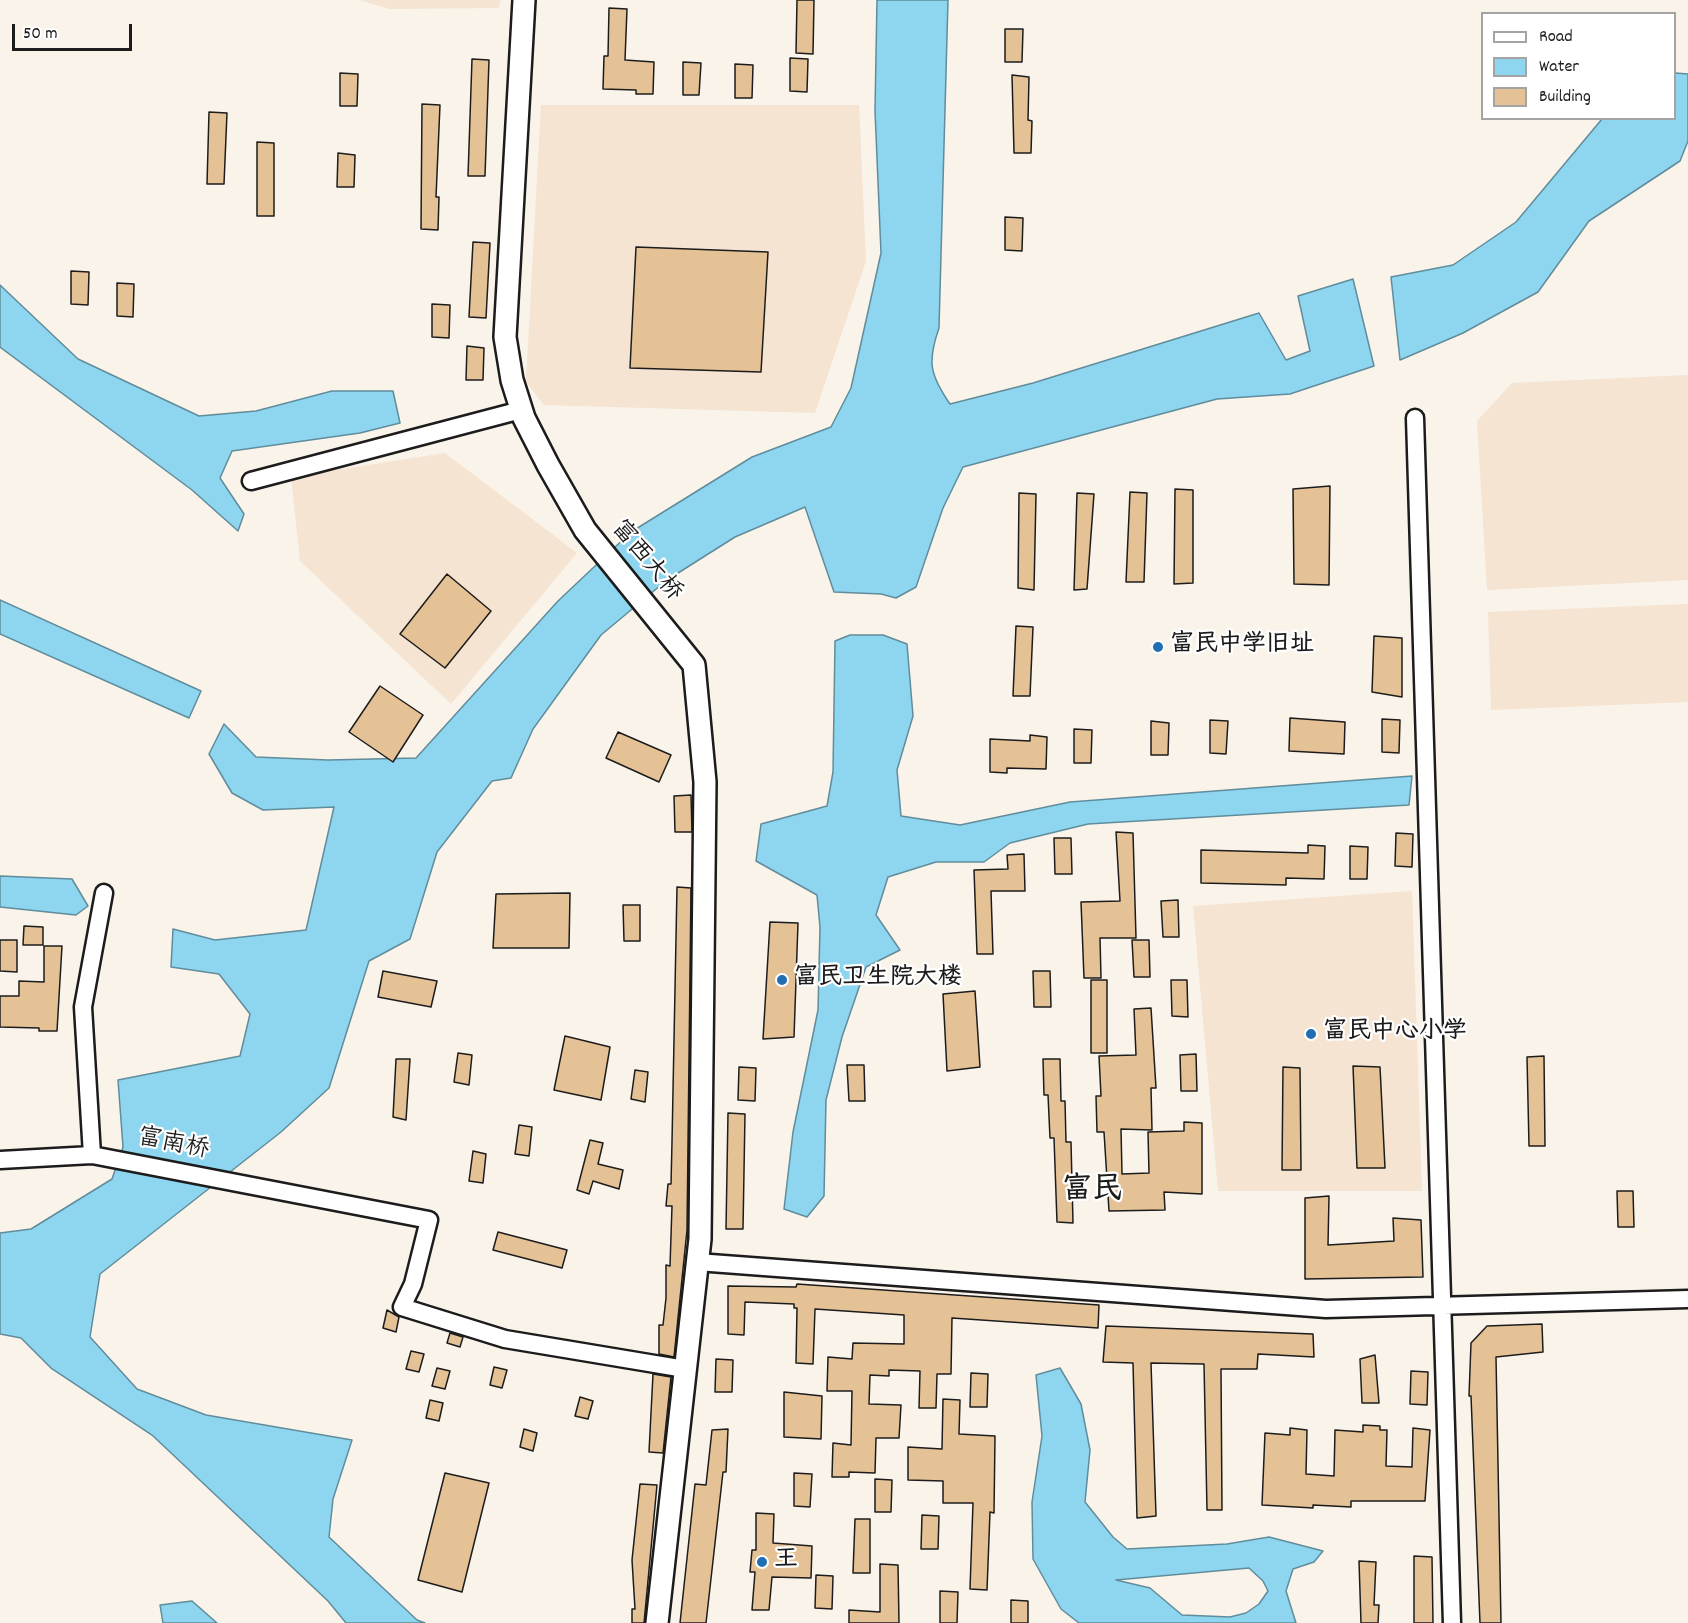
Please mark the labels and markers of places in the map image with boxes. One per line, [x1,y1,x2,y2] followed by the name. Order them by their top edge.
[1170,633,1314,661] place label: 富民中学旧址
[1151,640,1165,654] marker: 富民中学旧址
[794,966,962,994] place label: 富民卫生院大楼
[775,973,789,987] marker: 富民卫生院大楼
[1323,1020,1467,1048] place label: 富民中心小学
[1304,1027,1318,1041] marker: 富民中心小学
[774,1548,798,1576] place label: 王
[755,1555,769,1569] marker: 王

